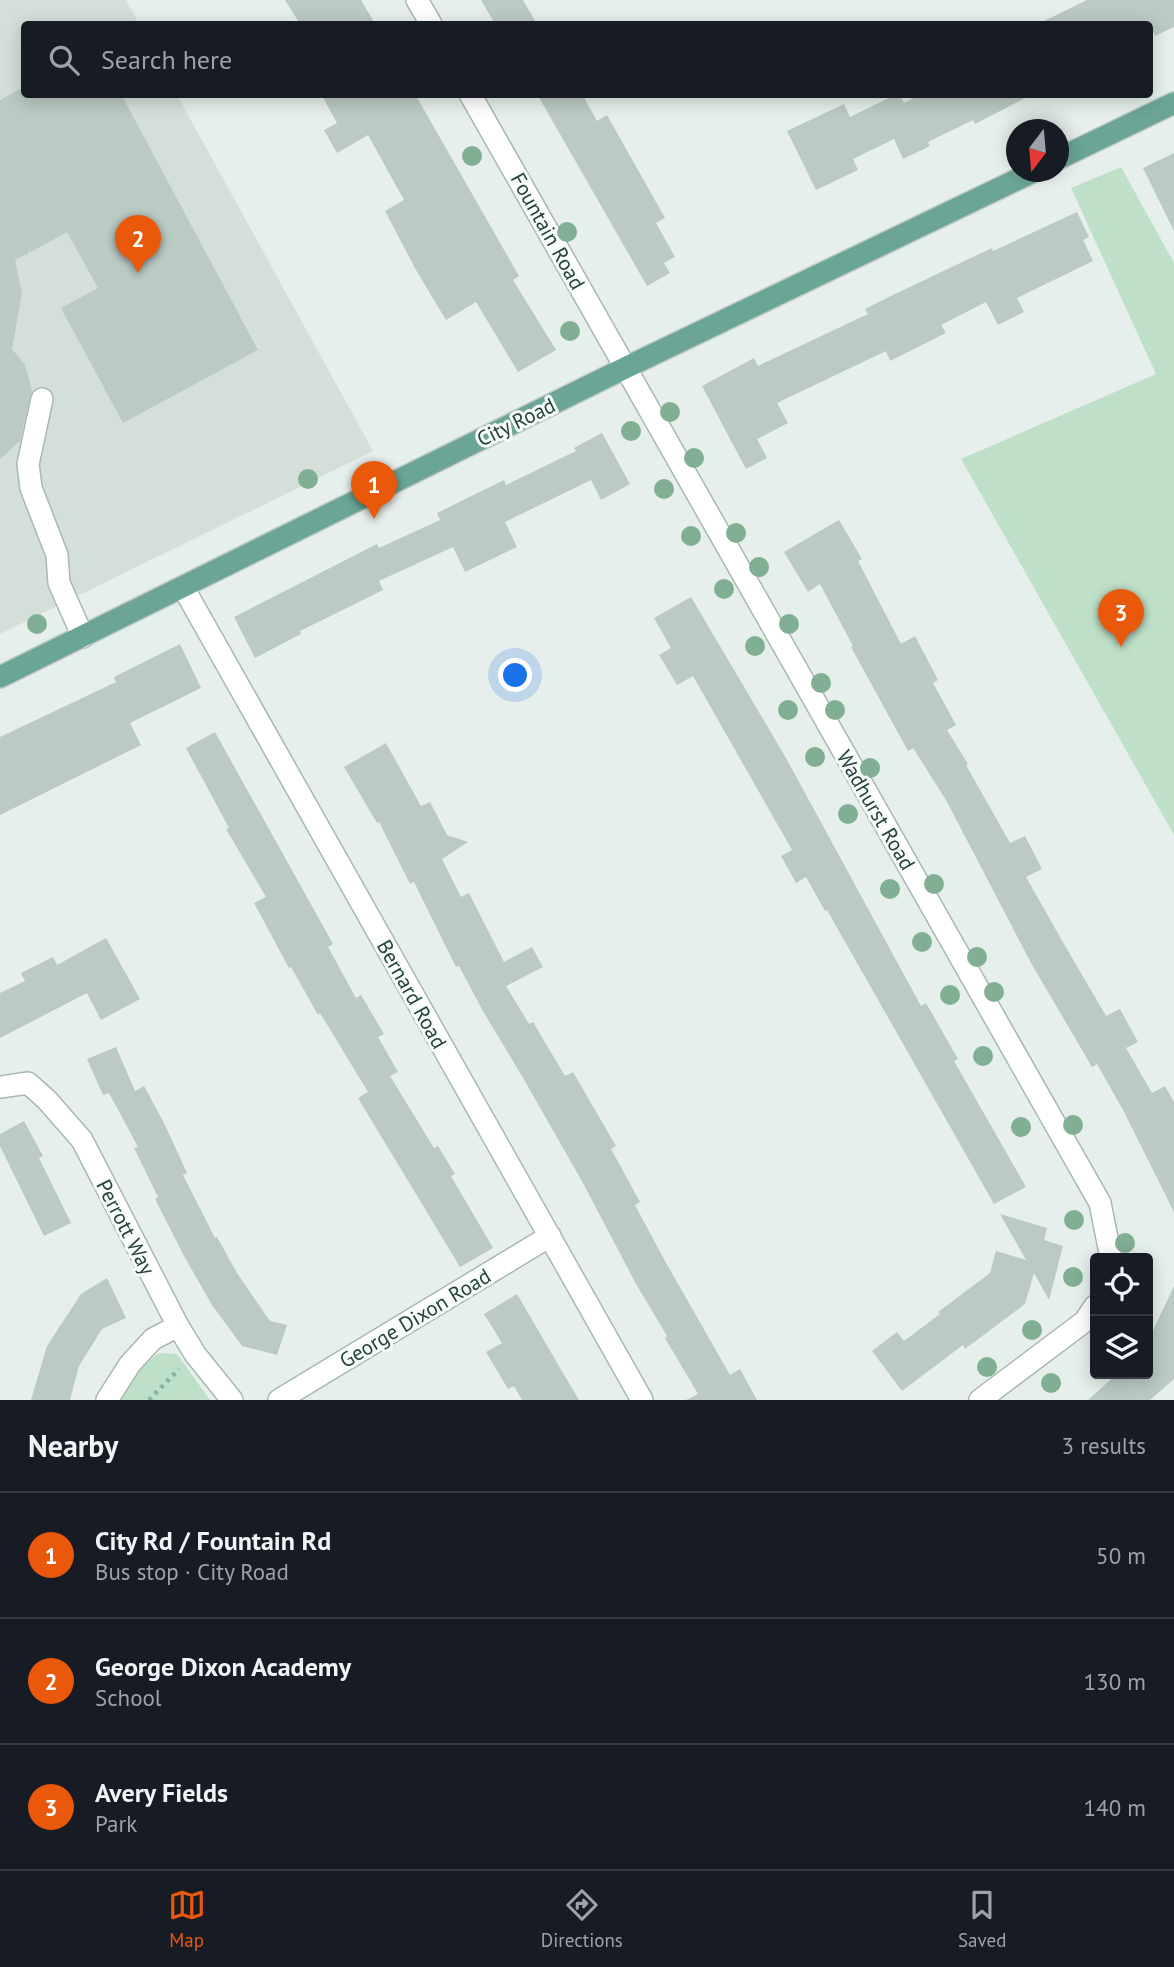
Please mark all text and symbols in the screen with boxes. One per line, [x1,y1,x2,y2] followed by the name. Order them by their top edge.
[21,21,1153,98] search box
[45,41,83,79] icon: search
[101,43,232,76] text: Search here
[1006,119,1069,182] north arrow
[505,168,591,294] street label: Fountain Road
[115,215,161,273] pin: 2
[472,391,560,453] street label: City Road
[351,461,397,519] pin: 1
[1098,589,1144,647] pin: 3
[498,658,532,692] your location
[831,745,921,875] street label: Wadhurst Road
[371,935,453,1053] street label: Bernard Road
[91,1175,162,1279] street label: Perrott Way
[1090,1253,1153,1379] map controls
[1090,1253,1153,1316] button: locate
[334,1262,496,1374] street label: George Dixon Road
[1090,1316,1153,1379] button: layers
[28,1426,118,1465] text: Nearby
[1062,1431,1146,1460] text: 3 results
[95,1524,331,1557] text: City Rd / Fountain Rd
[44,1541,58,1570] text: 1
[1096,1541,1146,1570] text: 50 m
[95,1557,289,1586] text: Bus stop · City Road
[95,1650,351,1683] text: George Dixon Academy
[44,1667,58,1696] text: 2
[1084,1667,1146,1696] text: 130 m
[95,1683,162,1712] text: School
[95,1776,228,1809] text: Avery Fields
[44,1793,58,1822] text: 3
[1084,1793,1146,1822] text: 140 m
[95,1809,137,1838] text: Park
[168,1886,206,1952] tab: Map
[541,1886,623,1952] tab: Directions
[958,1886,1006,1952] tab: Saved

